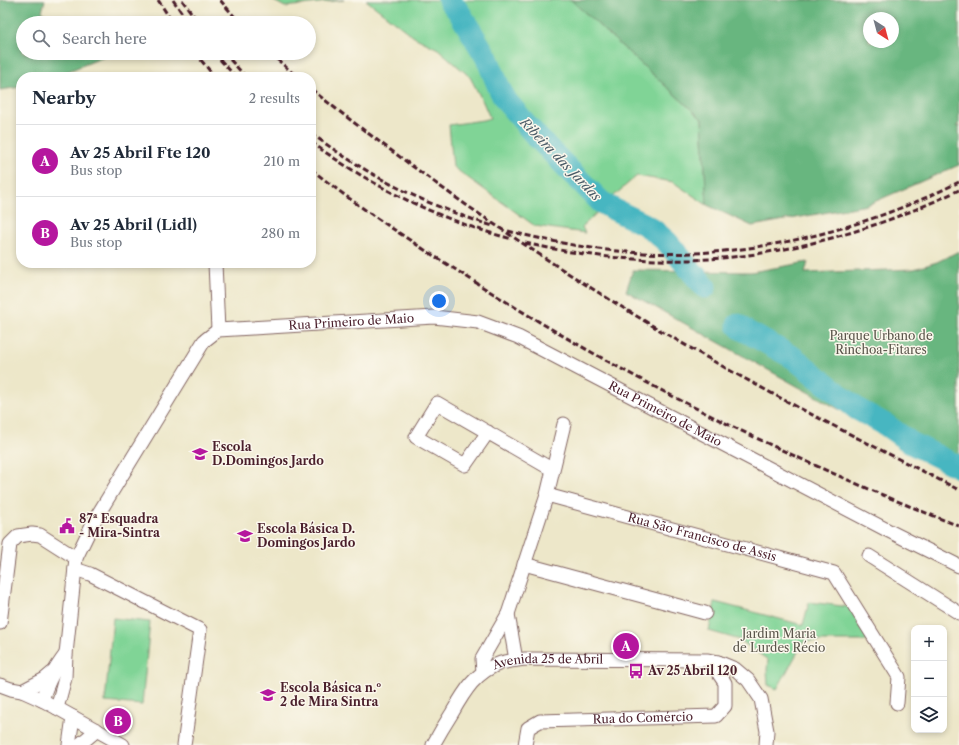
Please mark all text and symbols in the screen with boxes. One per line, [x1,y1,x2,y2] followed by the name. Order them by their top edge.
[863,12,899,48] north arrow
[16,16,316,60] search box
[30,27,52,49] icon: search
[62,29,147,48] text: Search here
[32,88,96,108] text: Nearby
[249,90,300,106] text: 2 results
[516,113,605,204] water label: Ribeira das Jardas
[70,143,211,162] text: Av 25 Abril Fte 120
[40,153,50,169] text: A
[263,153,300,169] text: 210 m
[70,162,122,178] text: Bus stop
[70,215,197,234] text: Av 25 Abril (Lidl)
[40,225,50,241] text: B
[261,225,300,241] text: 280 m
[70,234,122,250] text: Bus stop
[429,291,449,311] your location
[288,310,415,333] street label: Rua Primeiro de Maio
[829,328,933,357] park label: Parque Urbano de Rinchoa-Fitares
[606,378,725,449] street label: Rua Primeiro de Maio
[212,439,324,468] place label: Escola D.Domingos Jardo
[191,445,209,463] school or university icon: Escola D.Domingos Jardo
[626,509,778,564] street label: Rua São Francisco de Assis
[79,511,161,540] place label: 87ª Esquadra - Mira-Sintra
[58,517,76,535] public building icon: 87ª Esquadra - Mira-Sintra
[257,521,356,550] place label: Escola Básica D. Domingos Jardo
[236,527,254,545] school or university icon: Escola Básica D. Domingos Jardo
[911,625,947,733] map controls
[911,625,947,661] button: +
[733,626,825,655] park label: Jardim Maria de Lurdes Récio
[613,631,639,661] pin: A
[489,651,603,673] street label: Avenida 25 de Abril
[911,661,947,697] button: −
[627,662,645,680] bus stop icon: Av 25 Abril 120
[647,663,738,678] place label: Av 25 Abril 120
[280,680,381,709] place label: Escola Básica n.º 2 de Mira Sintra
[259,686,277,704] school or university icon: Escola Básica n.º 2 de Mira Sintra
[911,697,947,733] button: layers
[105,706,131,736] pin: B
[592,709,693,726] street label: Rua do Comércio

